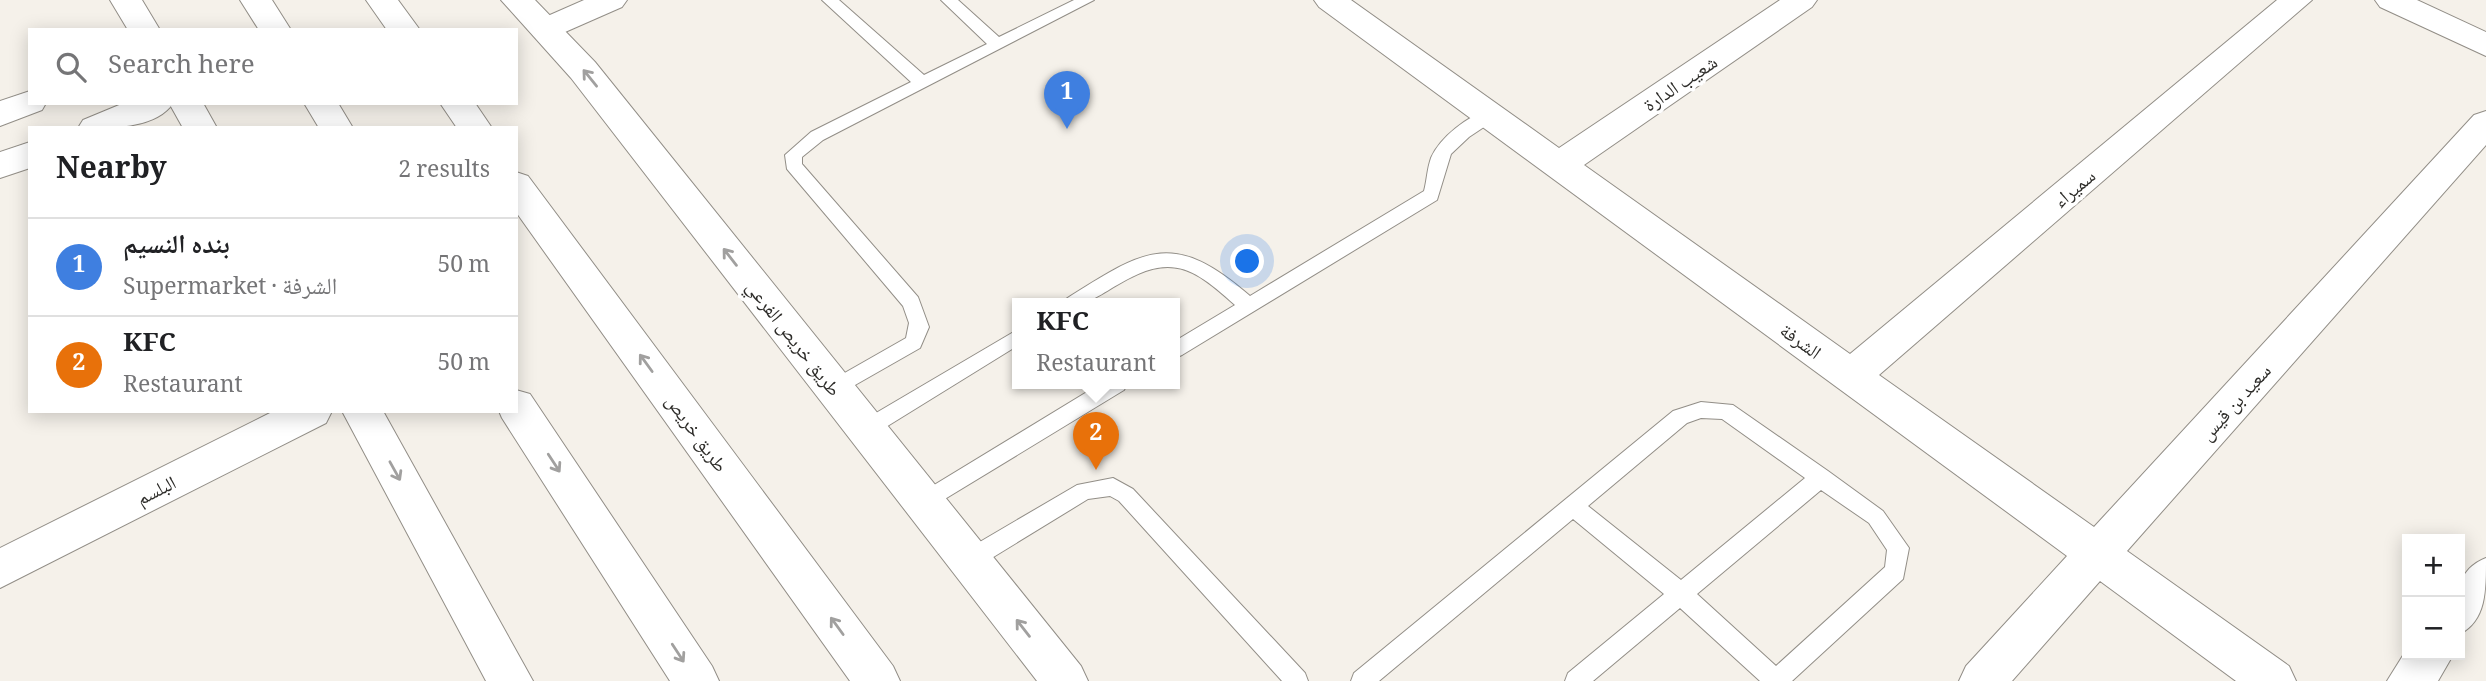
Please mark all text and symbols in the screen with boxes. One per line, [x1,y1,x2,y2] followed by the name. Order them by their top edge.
[28,28,518,105] search box
[108,45,255,89] text: Search here
[52,48,90,86] icon: search
[1638,49,1725,122] street label: شعيب الدارة
[582,69,597,87] one-way arrow
[1044,71,1090,129] pin: 1
[56,146,167,197] text: Nearby
[398,152,490,192] text: 2 results
[2047,163,2104,218] street label: سميراء
[123,225,230,269] text: بنده النسيم
[1230,244,1264,278] your location
[73,247,85,287] text: 1
[437,247,490,287] text: 50 m
[723,248,738,266] one-way arrow
[123,269,337,309] text: Supermarket · الشرفة
[736,275,848,405] street label: طريق خريص الفرعي
[1012,298,1180,389] popup
[1036,302,1089,346] text: KFC
[1771,317,1827,370] street label: الشرفة
[123,323,176,367] text: KFC
[73,345,85,385] text: 2
[437,345,490,385] text: 50 m
[1036,346,1156,386] text: Restaurant
[638,354,653,373] one-way arrow
[2194,358,2281,450] street label: سعيد بن قيس
[123,367,243,407] text: Restaurant
[655,389,734,481] street label: طريق خريص
[1073,412,1119,470] pin: 2
[546,453,561,472] one-way arrow
[388,460,402,481] one-way arrow
[132,469,183,516] street label: البلسم
[2402,534,2465,660] map controls
[2402,534,2465,597] button: +
[2402,597,2465,660] button: −
[830,617,844,636] one-way arrow
[1015,619,1030,637] one-way arrow
[671,643,685,663] one-way arrow

